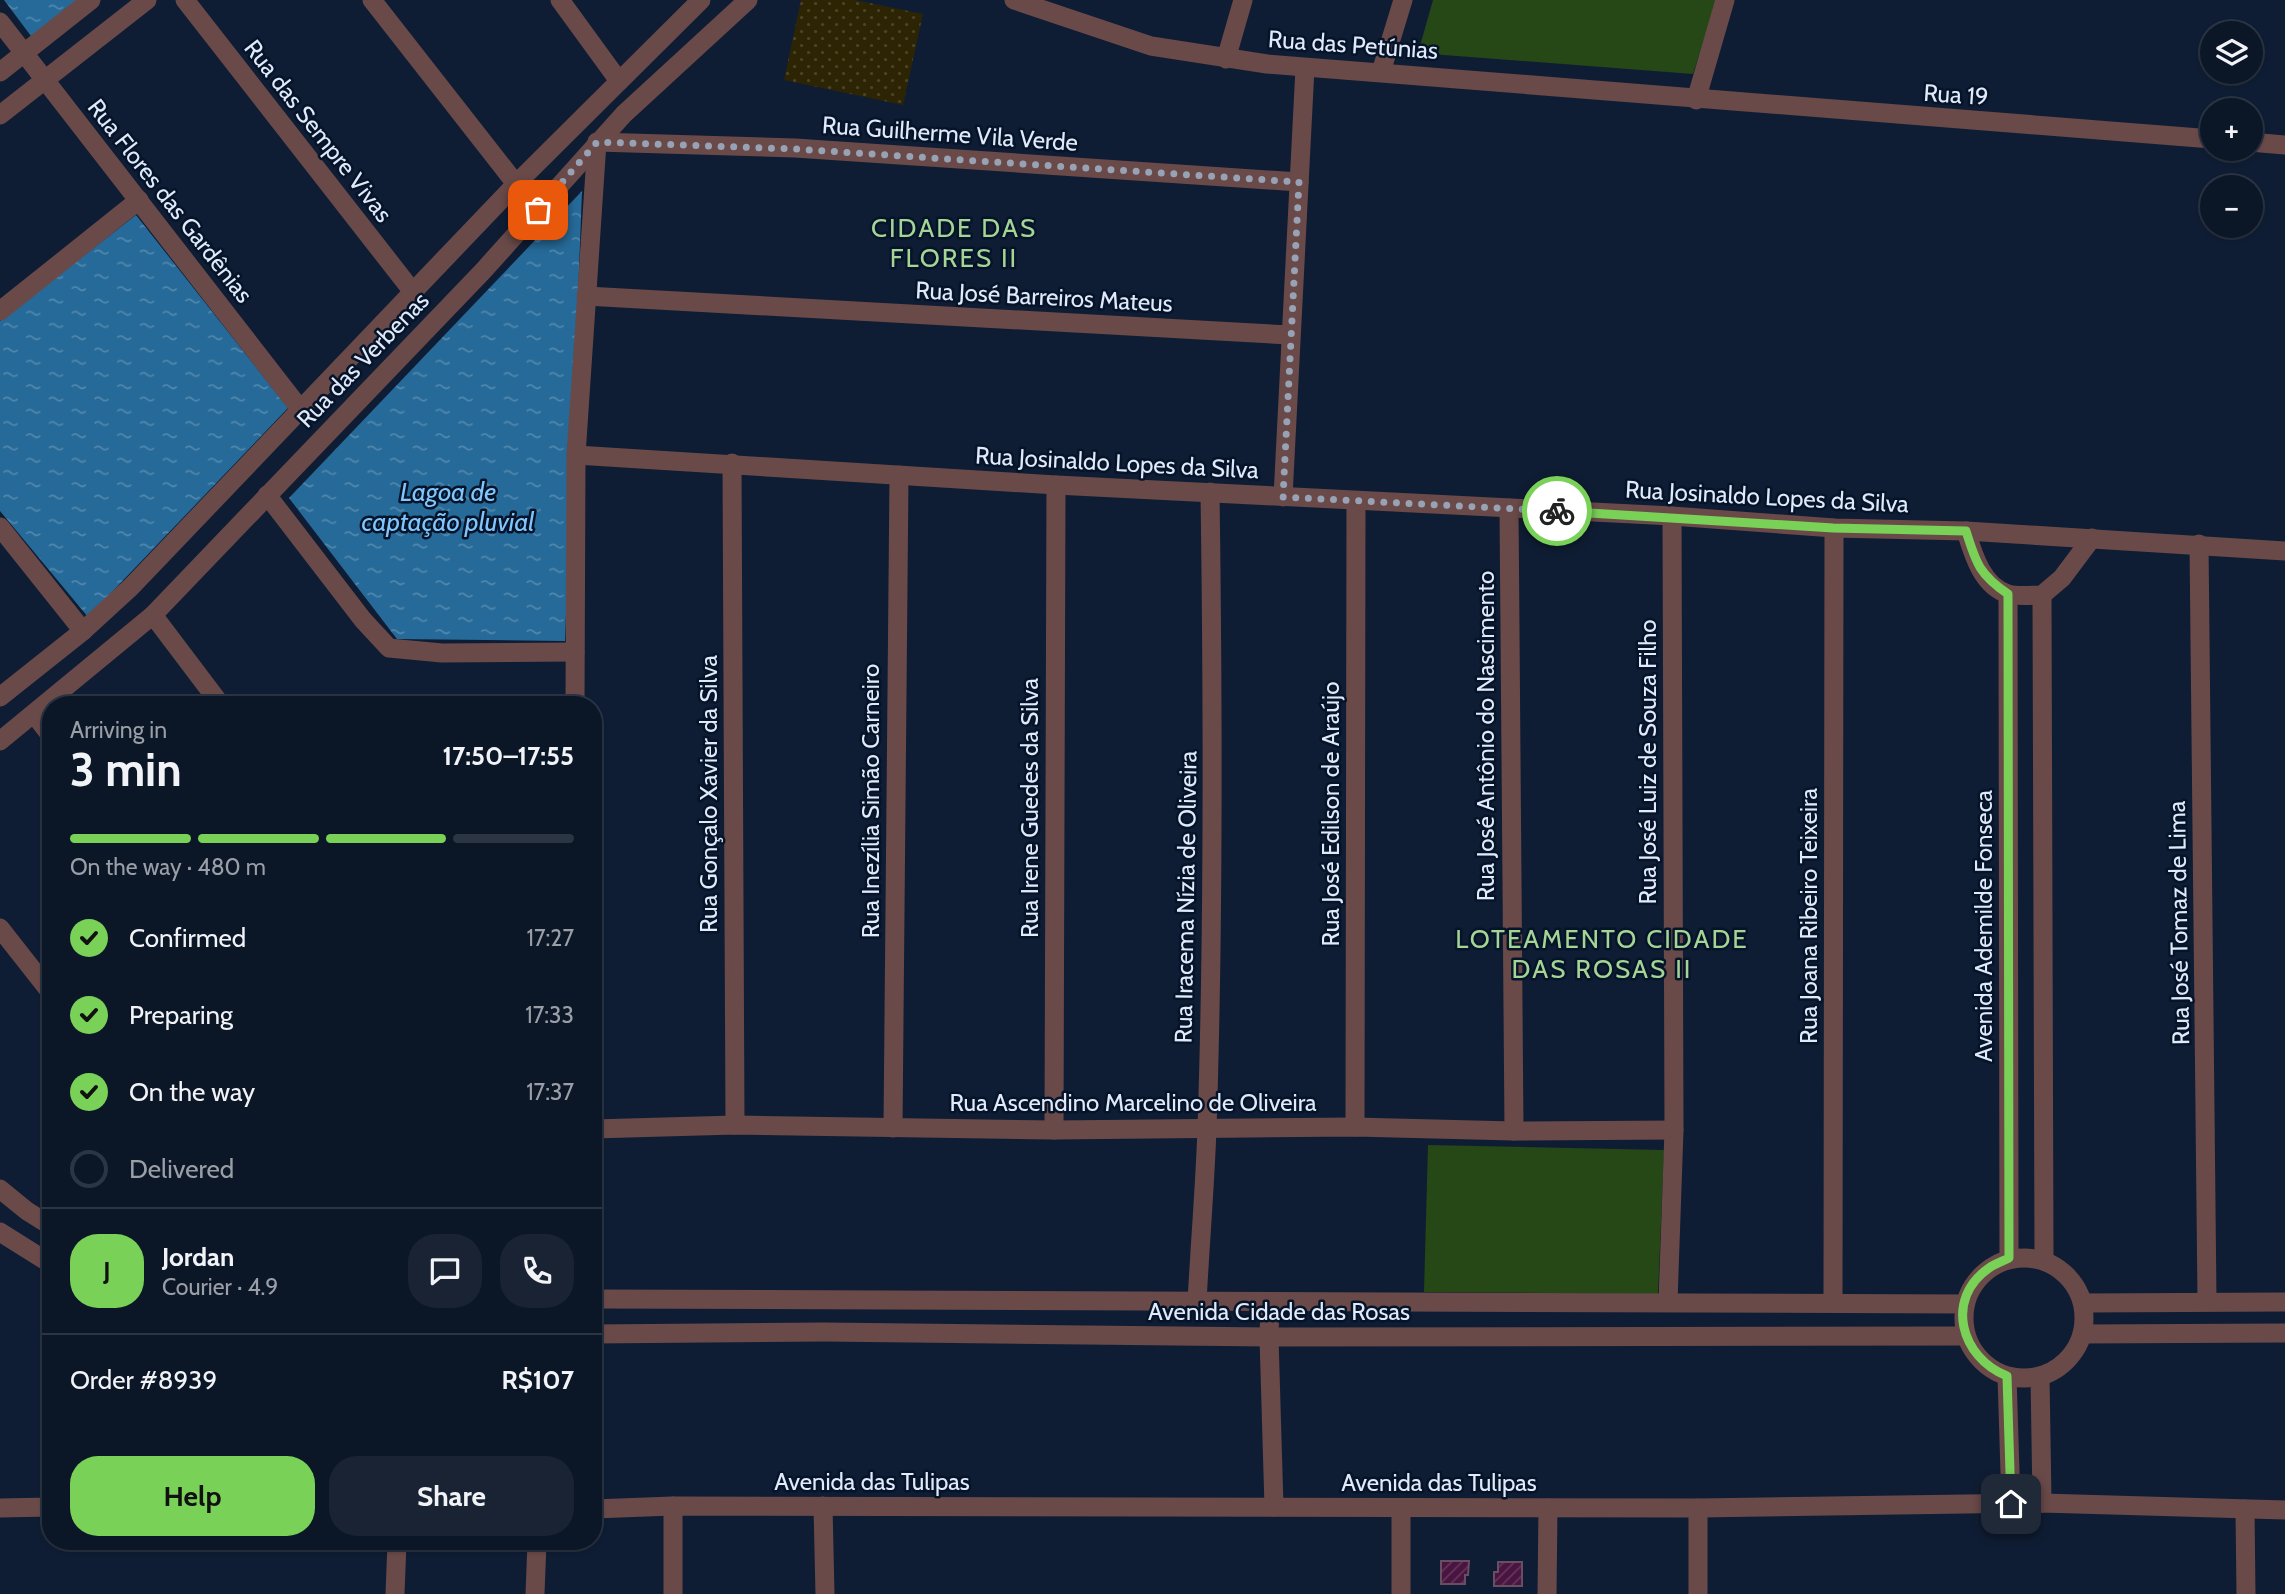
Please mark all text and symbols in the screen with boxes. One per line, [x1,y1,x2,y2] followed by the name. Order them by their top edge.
[2200,21,2263,238] map controls
[2200,21,2263,84] button: layers
[1267,24,1439,65] street label: Rua das Petúnias
[238,34,399,228] street label: Rua das Sempre Vivas
[1923,78,1990,111] street label: Rua 19
[82,93,259,308] street label: Rua Flores das Gardênias
[2200,98,2263,161] button: +
[821,110,1079,157] street label: Rua Guilherme Vila Verde
[2200,175,2263,238] button: −
[508,180,568,240] pin
[519,191,557,229] icon: bag
[871,212,1037,274] district label: CIDADE DAS FLORES II
[915,275,1173,318] street label: Rua José Barreiros Mateus
[291,286,435,434] street label: Rua das Verbenas
[974,441,1260,484] street label: Rua Josinaldo Lopes da Silva
[1624,475,1910,518] street label: Rua Josinaldo Lopes da Silva
[362,476,534,538] water label: Lagoa de captação pluvial
[1522,476,1592,546] courier
[1538,492,1576,530] icon: bike
[1471,571,1500,901] street label: Rua José Antônio do Nascimento
[1633,620,1662,904] street label: Rua José Luiz de Souza Filho
[694,654,723,933] street label: Rua Gonçalo Xavier da Silva
[856,664,885,938] street label: Rua Inezília Simão Carneiro
[1015,678,1044,938] street label: Rua Irene Guedes da Silva
[1316,682,1345,946] street label: Rua José Edilson de Araújo
[70,716,167,744] text: Arriving in
[442,740,574,772] text: 17:50–17:55
[70,742,182,798] text: 3 min
[1168,750,1203,1044] street label: Rua Iracema Nízia de Oliveira
[1794,788,1823,1044] street label: Rua Joana Ribeiro Teixeira
[1969,789,1998,1062] street label: Avenida Ademilde Fonseca
[2162,800,2195,1045] street label: Rua José Tomaz de Lima
[70,853,266,881] text: On the way · 480 m
[70,919,108,957] icon: check
[129,922,246,954] text: Confirmed
[1455,923,1749,985] district label: LOTEAMENTO CIDADE DAS ROSAS II
[527,924,574,952] text: 17:27
[70,996,108,1034] icon: check
[129,999,233,1031] text: Preparing
[525,1001,574,1029] text: 17:33
[70,1073,108,1111] icon: check
[129,1076,255,1108] text: On the way
[526,1078,574,1106] text: 17:37
[949,1088,1317,1117] street label: Rua Ascendino Marcelino de Oliveira
[129,1153,234,1185] text: Delivered
[408,1234,482,1308] button: chat
[500,1234,574,1308] button: phone
[162,1241,234,1273] text: Jordan
[103,1255,111,1287] text: J
[162,1273,278,1301] text: Courier · 4.9
[1148,1297,1410,1326] street label: Avenida Cidade das Rosas
[70,1364,217,1396] text: Order #8939
[501,1364,574,1396] text: R$107
[70,1456,315,1536] button: Help
[329,1456,574,1536] button: Share
[774,1467,970,1496] street label: Avenida das Tulipas
[1341,1468,1537,1497] street label: Avenida das Tulipas
[1981,1474,2041,1534] pin
[1992,1485,2030,1523] icon: home

